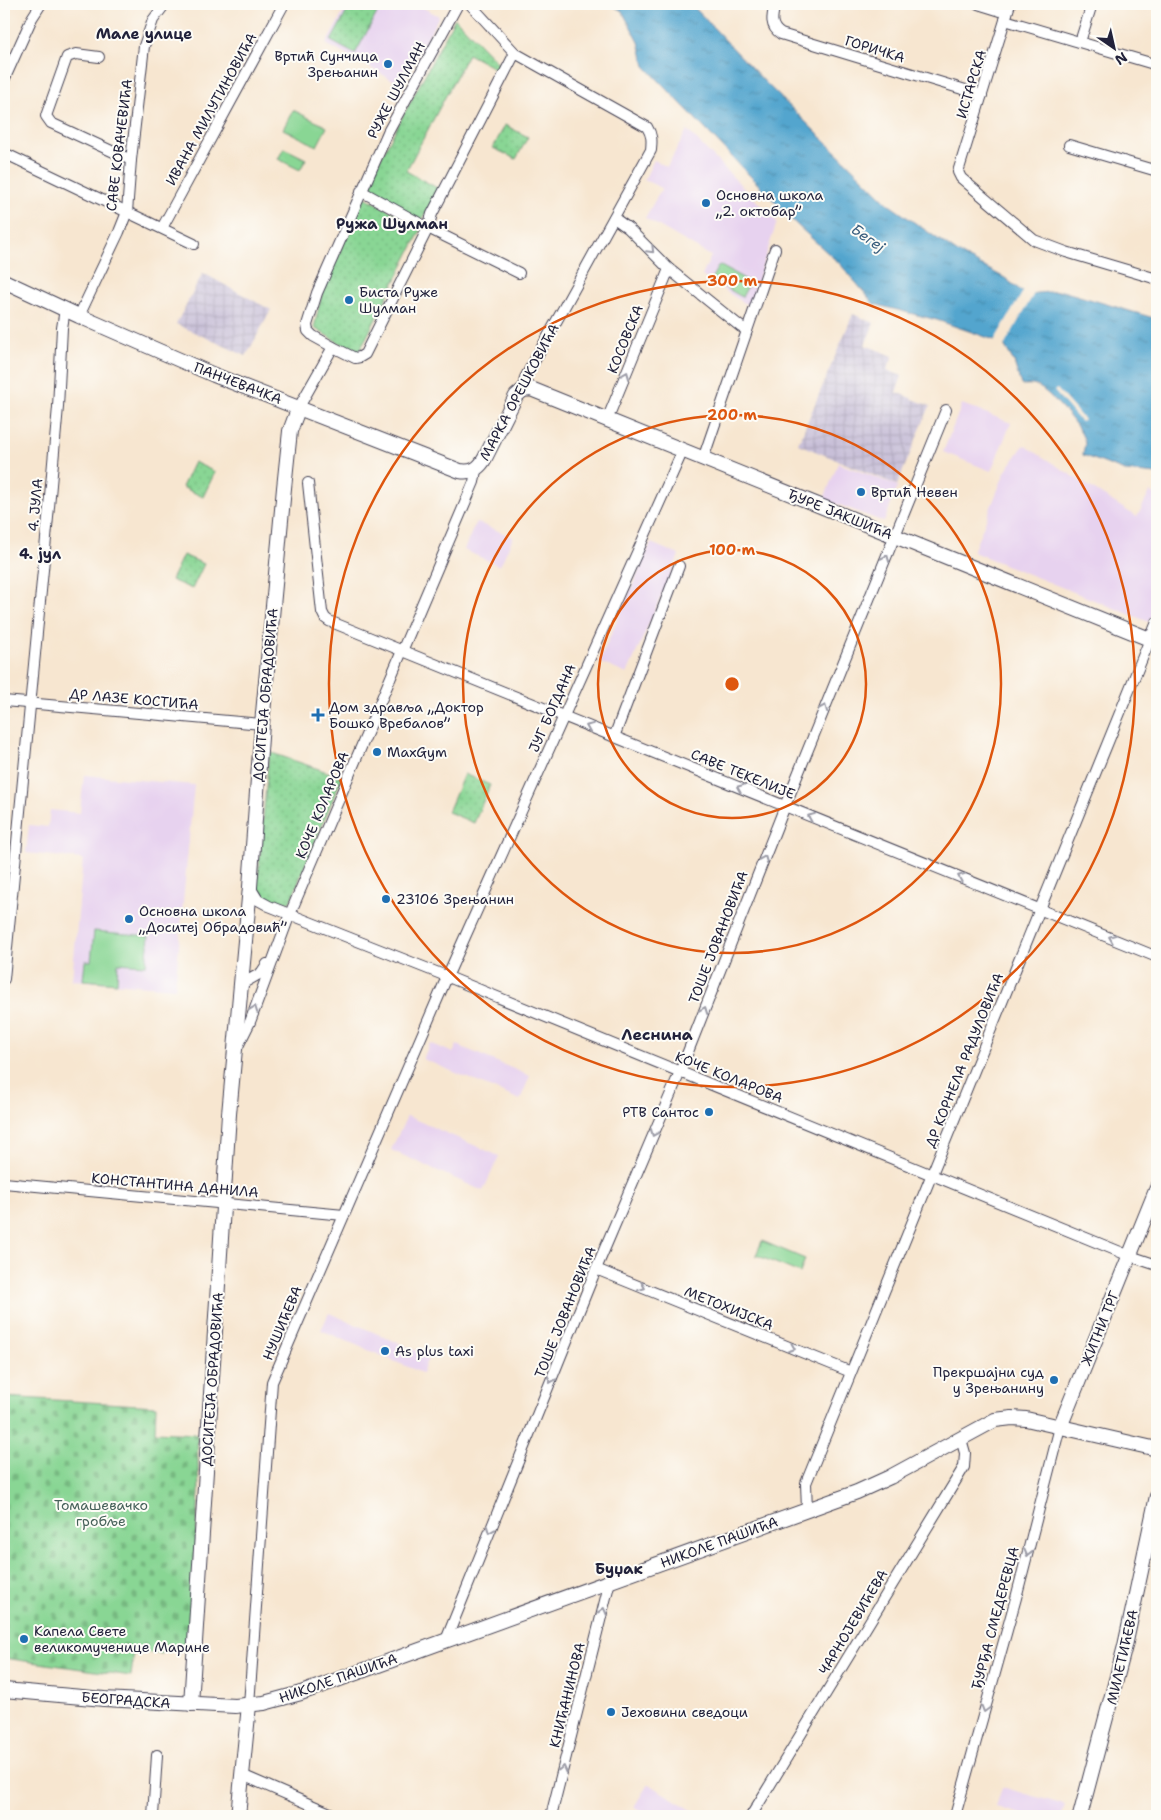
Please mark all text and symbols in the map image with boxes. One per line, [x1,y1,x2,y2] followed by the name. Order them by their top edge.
[1088,22,1138,72] north arrow
[96,24,192,44] district label: Мале улице
[161,29,261,189] street label: ИВАНА МИЛУТИНОВИЋА
[843,31,907,67] street label: ГОРИЧКА
[363,38,429,142] street label: РУЖЕ ШУЛМАН
[274,47,378,81] place label: Вртић Сунчица Зрењанин
[952,47,990,121] street label: ИСТАРСКА
[1112,48,1131,69] text: N
[382,58,394,70] marker: Вртић Сунчица Зрењанин
[102,78,136,212] street label: САВЕ КОВАЧЕВИЋА
[715,186,823,220] place label: Основна школа „2. октобар”
[700,197,712,209] marker: Основна школа „2. октобар”
[336,214,448,234] district label: Ружа Шулман
[847,219,890,257] water label: Бегеј
[645,245,654,254] one-way arrow
[707,271,757,291] text: 300 m
[359,283,438,317] place label: Биста Руже Шулман
[343,294,355,306] marker: Биста Руже Шулман
[603,302,647,376] street label: КОСОВСКА
[475,320,563,464] street label: МАРКА ОРЕШКОВИЋА
[191,358,285,408] street label: ПАНЧЕВАЧКА
[619,371,630,380] one-way arrow
[707,405,757,425] text: 200 m
[24,478,46,532] street label: 4. ЈУЛА
[871,483,958,501] place label: Вртић Невен
[785,485,895,543] street label: ЂУРЕ ЈАКШИЋА
[855,486,867,498] marker: Вртић Невен
[709,540,755,560] text: 100 m
[19,544,61,564] district label: 4. јул
[879,554,890,563] one-way arrow
[248,608,282,782] street label: ДОСИТЕЈА ОБРАДОВИЋА
[524,661,580,755] street label: ЈУГ БОГДАНА
[723,675,741,693] centre of rings
[69,684,199,714] street label: ДР ЛАЗЕ КОСТИЋА
[329,698,484,732] place label: Дом здравља „Доктор Бошко Вребалов”
[818,704,829,713] one-way arrow
[311,708,325,722] marker: Дом здравља „Доктор Бошко Вребалов”
[585,722,594,733] one-way arrow
[387,743,447,761] place label: MaxGym
[688,745,798,803] street label: САВЕ ТЕКЕЛИЈЕ
[371,746,383,758] marker: MaxGym
[291,749,353,861] street label: КОЧЕ КОЛАРОВА
[736,784,744,794] one-way arrow
[807,812,816,823] one-way arrow
[758,855,768,864] one-way arrow
[684,868,752,1006] street label: ТОШЕ ЈОВАНОВИЋА
[957,873,966,884] one-way arrow
[396,890,514,908] place label: 23106 Зрењанин
[380,893,392,905] marker: 23106 Зрењанин
[138,902,287,936] place label: Основна школа „Доситеј Обрадовић”
[123,913,135,925] marker: Основна школа „Доситеј Обрадовић”
[1108,934,1117,945] one-way arrow
[921,970,1007,1150] street label: ДР КОРНЕЛА РАДУЛОВИЋА
[248,1005,258,1014] one-way arrow
[698,1006,709,1015] one-way arrow
[621,1024,693,1045] district label: Леснина
[672,1047,786,1107] street label: КОЧЕ КОЛАРОВА
[622,1103,699,1121] place label: РТВ Сантос
[703,1106,715,1118] marker: РТВ Сантос
[650,1128,661,1137] one-way arrow
[91,1169,259,1201] street label: КОНСТАНТИНА ДАНИЛА
[530,1243,600,1381] street label: ТОШЕ ЈОВАНОВИЋА
[637,1282,645,1292] one-way arrow
[682,1282,776,1334] street label: МЕТОХИЈСКА
[258,1283,306,1363] street label: НУШИЋЕВА
[1077,1288,1123,1368] street label: ЖИТНИ ТРГ
[197,1292,227,1466] street label: ДОСИТЕЈА ОБРАДОВИЋА
[395,1342,474,1360] place label: As plus taxi
[787,1342,796,1352] one-way arrow
[379,1345,391,1357] marker: As plus taxi
[933,1363,1044,1397] place label: Прекршајни суд у Зрењанину
[1048,1374,1060,1386] marker: Прекршајни суд у Зрењанину
[547,1375,558,1384] one-way arrow
[54,1496,148,1530] park label: Томашевачко гробље
[658,1512,780,1572] street label: НИКОЛЕ ПАШИЋА
[486,1526,496,1534] one-way arrow
[967,1545,1023,1691] street label: ЂУРЂА СМЕДЕРЕВЦА
[1023,1548,1034,1557] one-way arrow
[595,1559,644,1579] district label: Буџак
[814,1566,892,1678] street label: ЧАРНОЈЕВИЋЕВА
[597,1607,608,1616] one-way arrow
[1102,1608,1142,1706] street label: МИЛЕТИЋЕВА
[34,1622,210,1656] place label: Капела Свете великомученице Марине
[18,1633,30,1645] marker: Капела Свете великомученице Марине
[545,1640,589,1750] street label: КНИЋАНИНОВА
[276,1649,400,1707] street label: НИКОЛЕ ПАШИЋА
[81,1688,171,1712] street label: БЕОГРАДСКА
[621,1703,748,1721] place label: Јеховини сведоци
[980,1705,990,1713] one-way arrow
[605,1706,617,1718] marker: Јеховини сведоци
[557,1765,568,1773] one-way arrow

